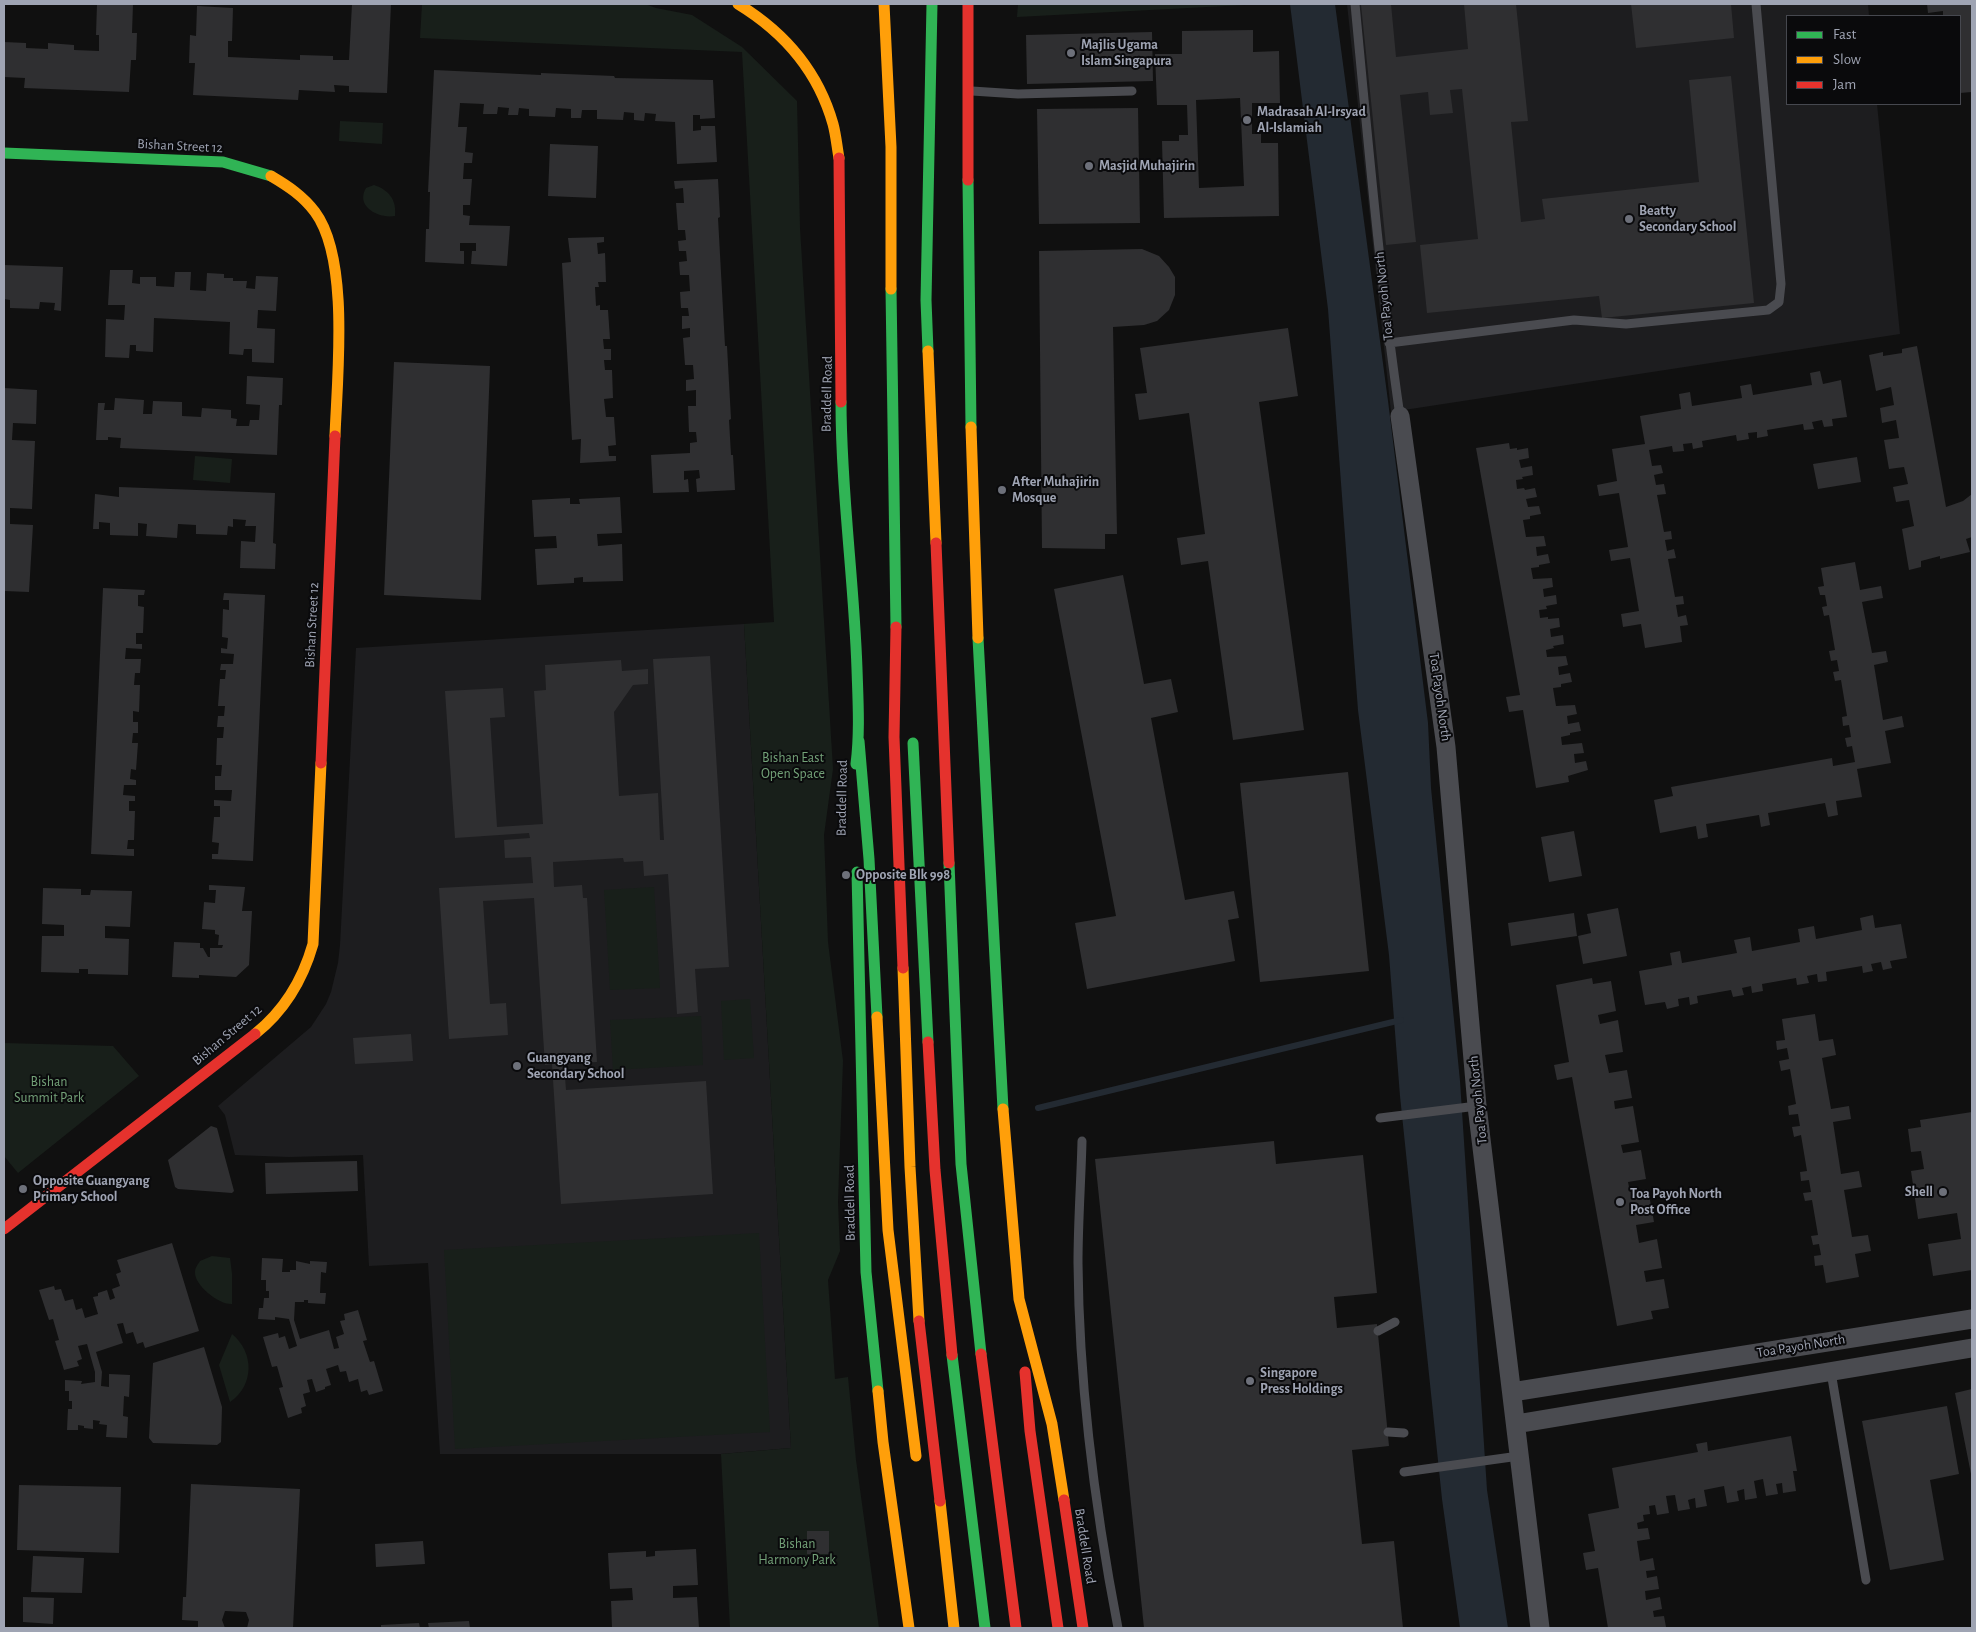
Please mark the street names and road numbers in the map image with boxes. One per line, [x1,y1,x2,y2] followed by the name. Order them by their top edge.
[137,135,223,157] street label: Bishan Street 12
[1371,251,1397,341] street label: Toa Payoh North
[818,356,836,432] street label: Braddell Road
[301,582,323,668] street label: Bishan Street 12
[1425,652,1455,742] street label: Toa Payoh North
[833,760,851,836] street label: Braddell Road
[189,1001,265,1069] street label: Bishan Street 12
[1465,1055,1491,1145] street label: Toa Payoh North
[841,1165,859,1241] street label: Braddell Road
[1756,1331,1846,1361] street label: Toa Payoh North
[1071,1507,1099,1585] street label: Braddell Road

